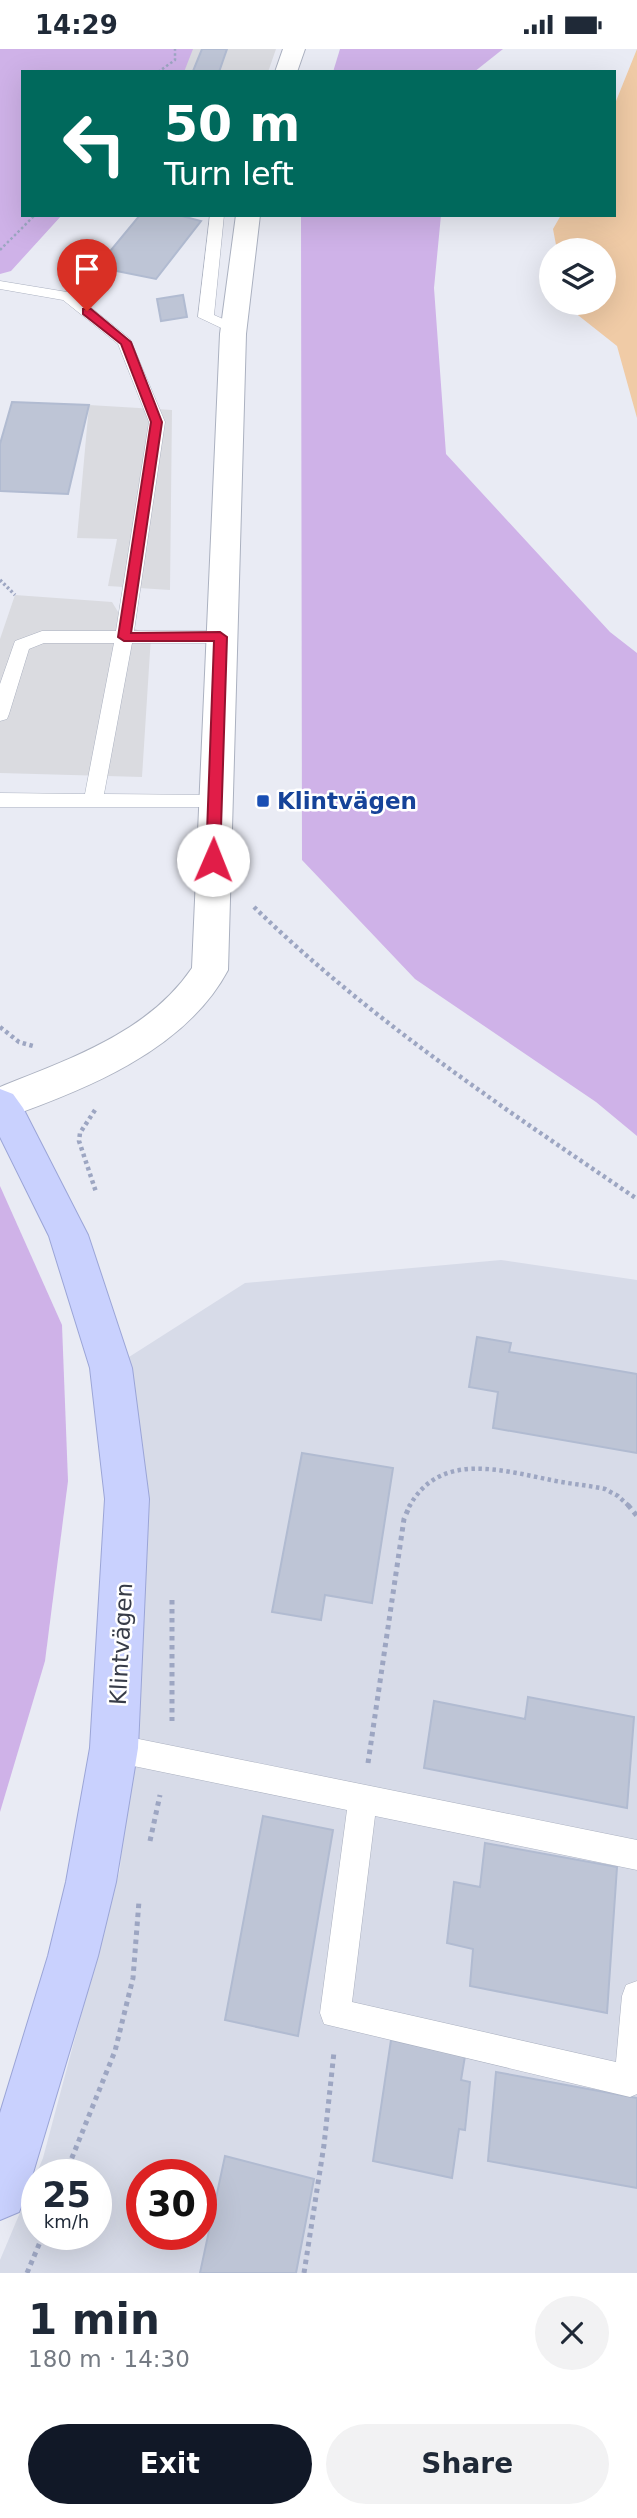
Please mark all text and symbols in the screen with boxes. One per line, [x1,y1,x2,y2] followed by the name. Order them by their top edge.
[35,10,118,40] text: 14:29
[164,96,300,153] text: 50 m
[49,98,140,189] icon: left
[164,155,294,193] text: Turn left
[539,238,616,315] map controls
[539,238,616,315] button: layers
[57,239,117,311] pin
[68,250,106,288] icon: arrive
[277,788,417,814] place label: Klintvägen
[255,793,271,809] marker: Klintvägen
[176,823,250,897] position arrow
[105,1582,137,1706] street label: Klintvägen
[126,2159,217,2250] speed limit sign: 30
[42,2175,91,2215] text: 25
[44,2211,89,2232] text: km/h
[28,2295,160,2344] text: 1 min
[535,2296,609,2370] button: close
[28,2346,190,2372] text: 180 m · 14:30
[28,2424,312,2504] button: Exit
[326,2424,609,2504] button: Share

